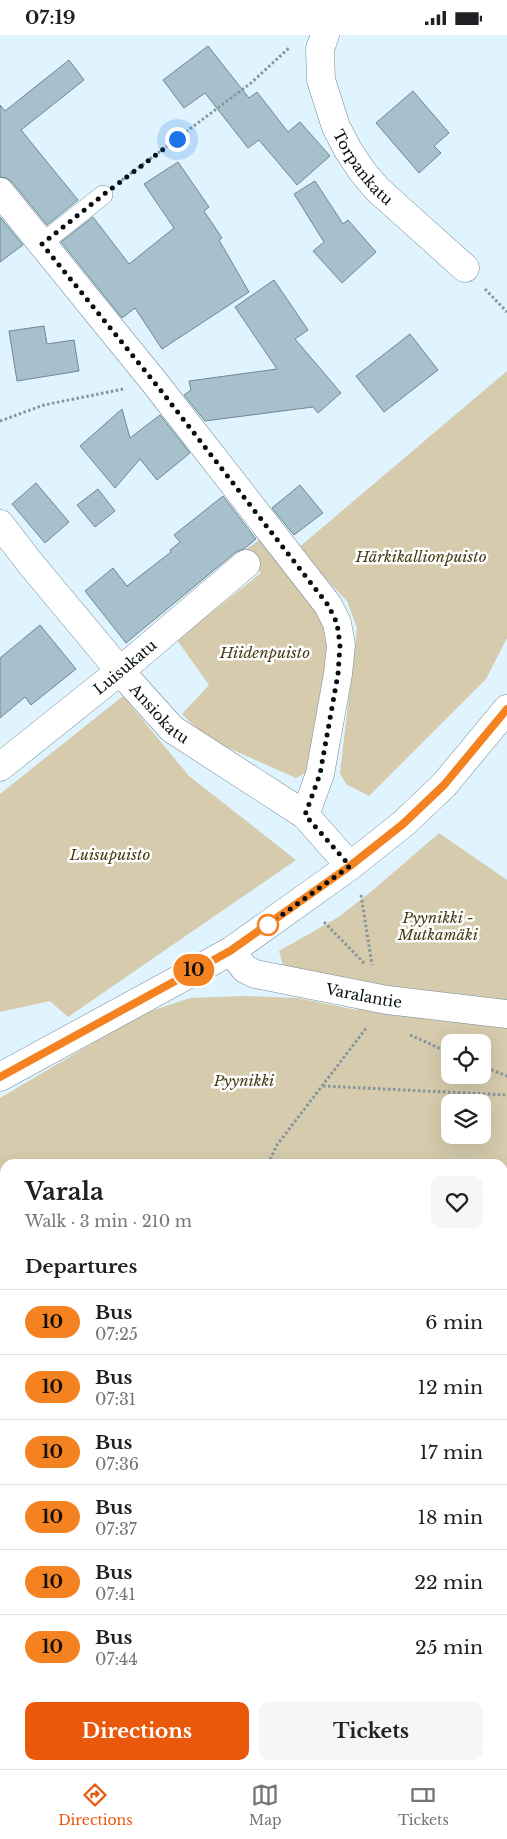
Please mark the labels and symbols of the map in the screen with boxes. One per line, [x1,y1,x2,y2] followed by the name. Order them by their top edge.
[329,126,397,209] street label: Torpankatu
[165,127,190,152] your location
[355,547,487,566] park label: Härkikallionpuisto
[89,635,160,698] street label: Luisukatu
[219,643,310,662] park label: Hiidenpuisto
[125,679,193,747] street label: Ansiokatu
[69,845,150,864] park label: Luisupuisto
[397,908,479,944] park label: Pyynikki - Mutkamäki
[257,914,279,936] unlabelled marker
[172,954,216,986] line badge: 10
[323,978,403,1011] street label: Varalantie
[213,1071,275,1090] park label: Pyynikki

